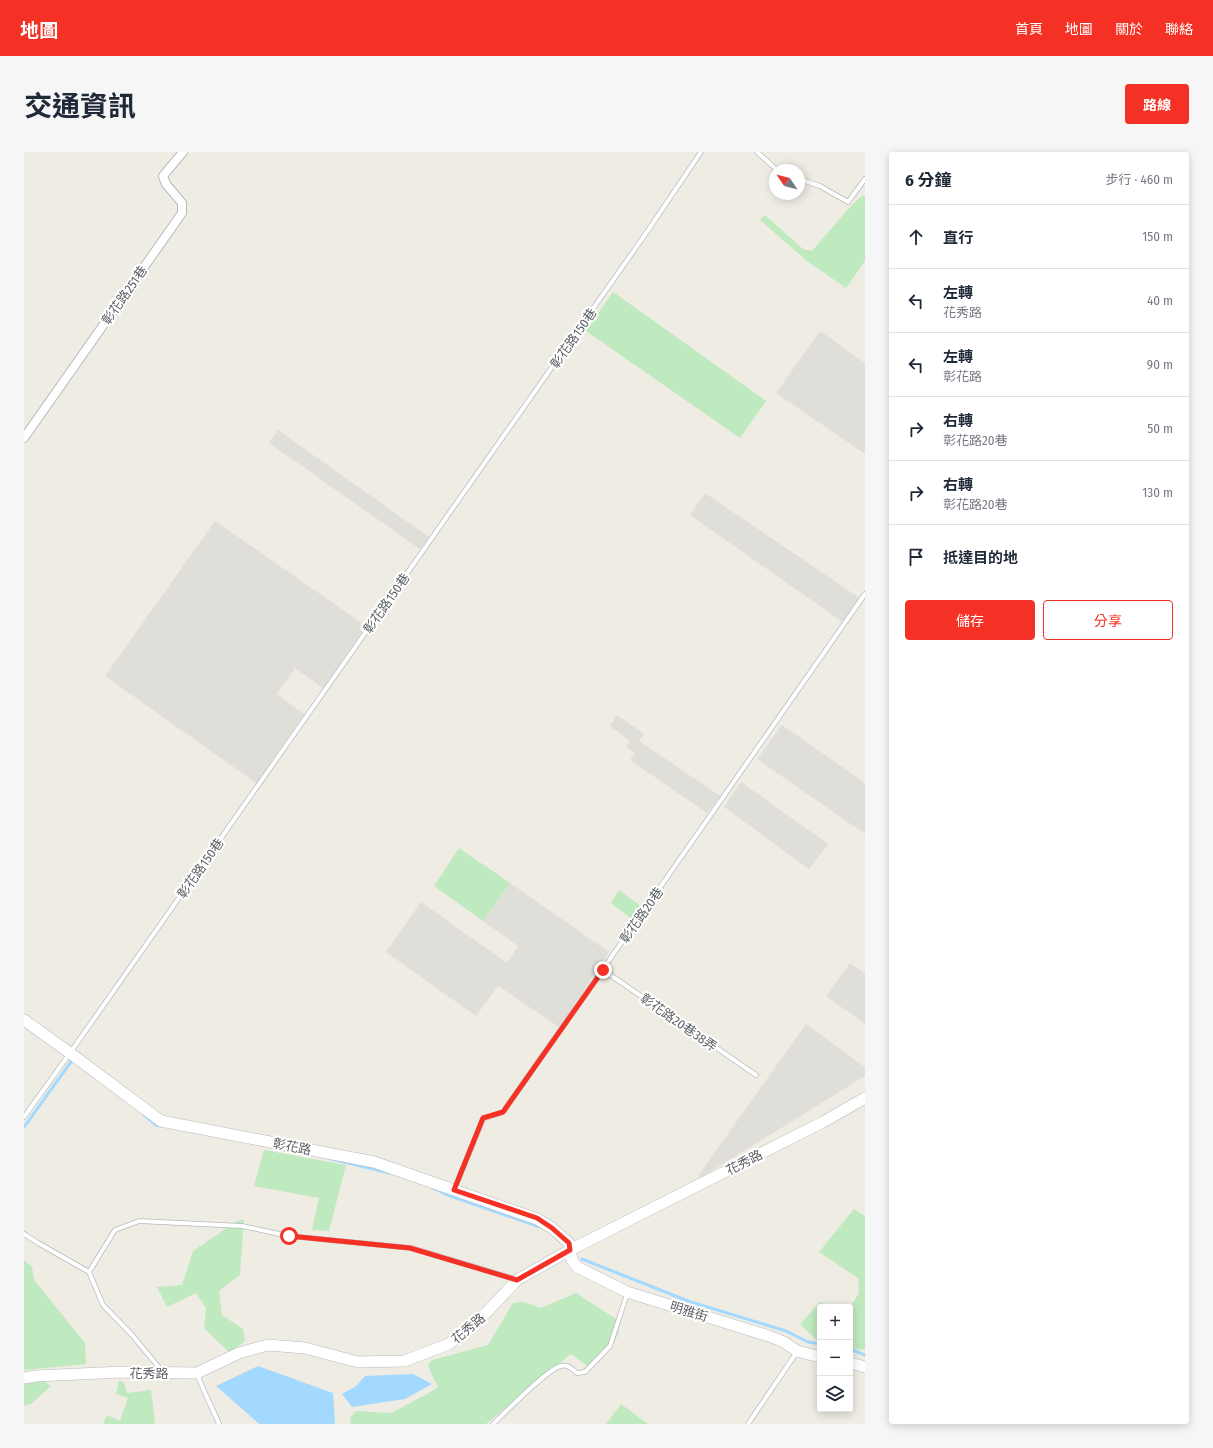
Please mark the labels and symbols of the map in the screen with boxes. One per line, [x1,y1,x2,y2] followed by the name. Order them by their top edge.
[769,164,805,200] north arrow
[99,263,150,327] street label: 彰花路251巷
[547,305,600,371] street label: 彰花路150巷
[360,570,413,636] street label: 彰花路150巷
[174,835,227,901] street label: 彰花路150巷
[617,885,666,946] street label: 彰花路20巷
[594,961,612,979] route end
[638,990,720,1054] street label: 彰花路20巷38弄
[271,1135,312,1158] street label: 彰花路
[723,1147,765,1178] street label: 花秀路
[280,1227,298,1245] route start
[668,1299,710,1324] street label: 明雅街
[449,1310,488,1347] street label: 花秀路
[129,1366,169,1381] street label: 花秀路

